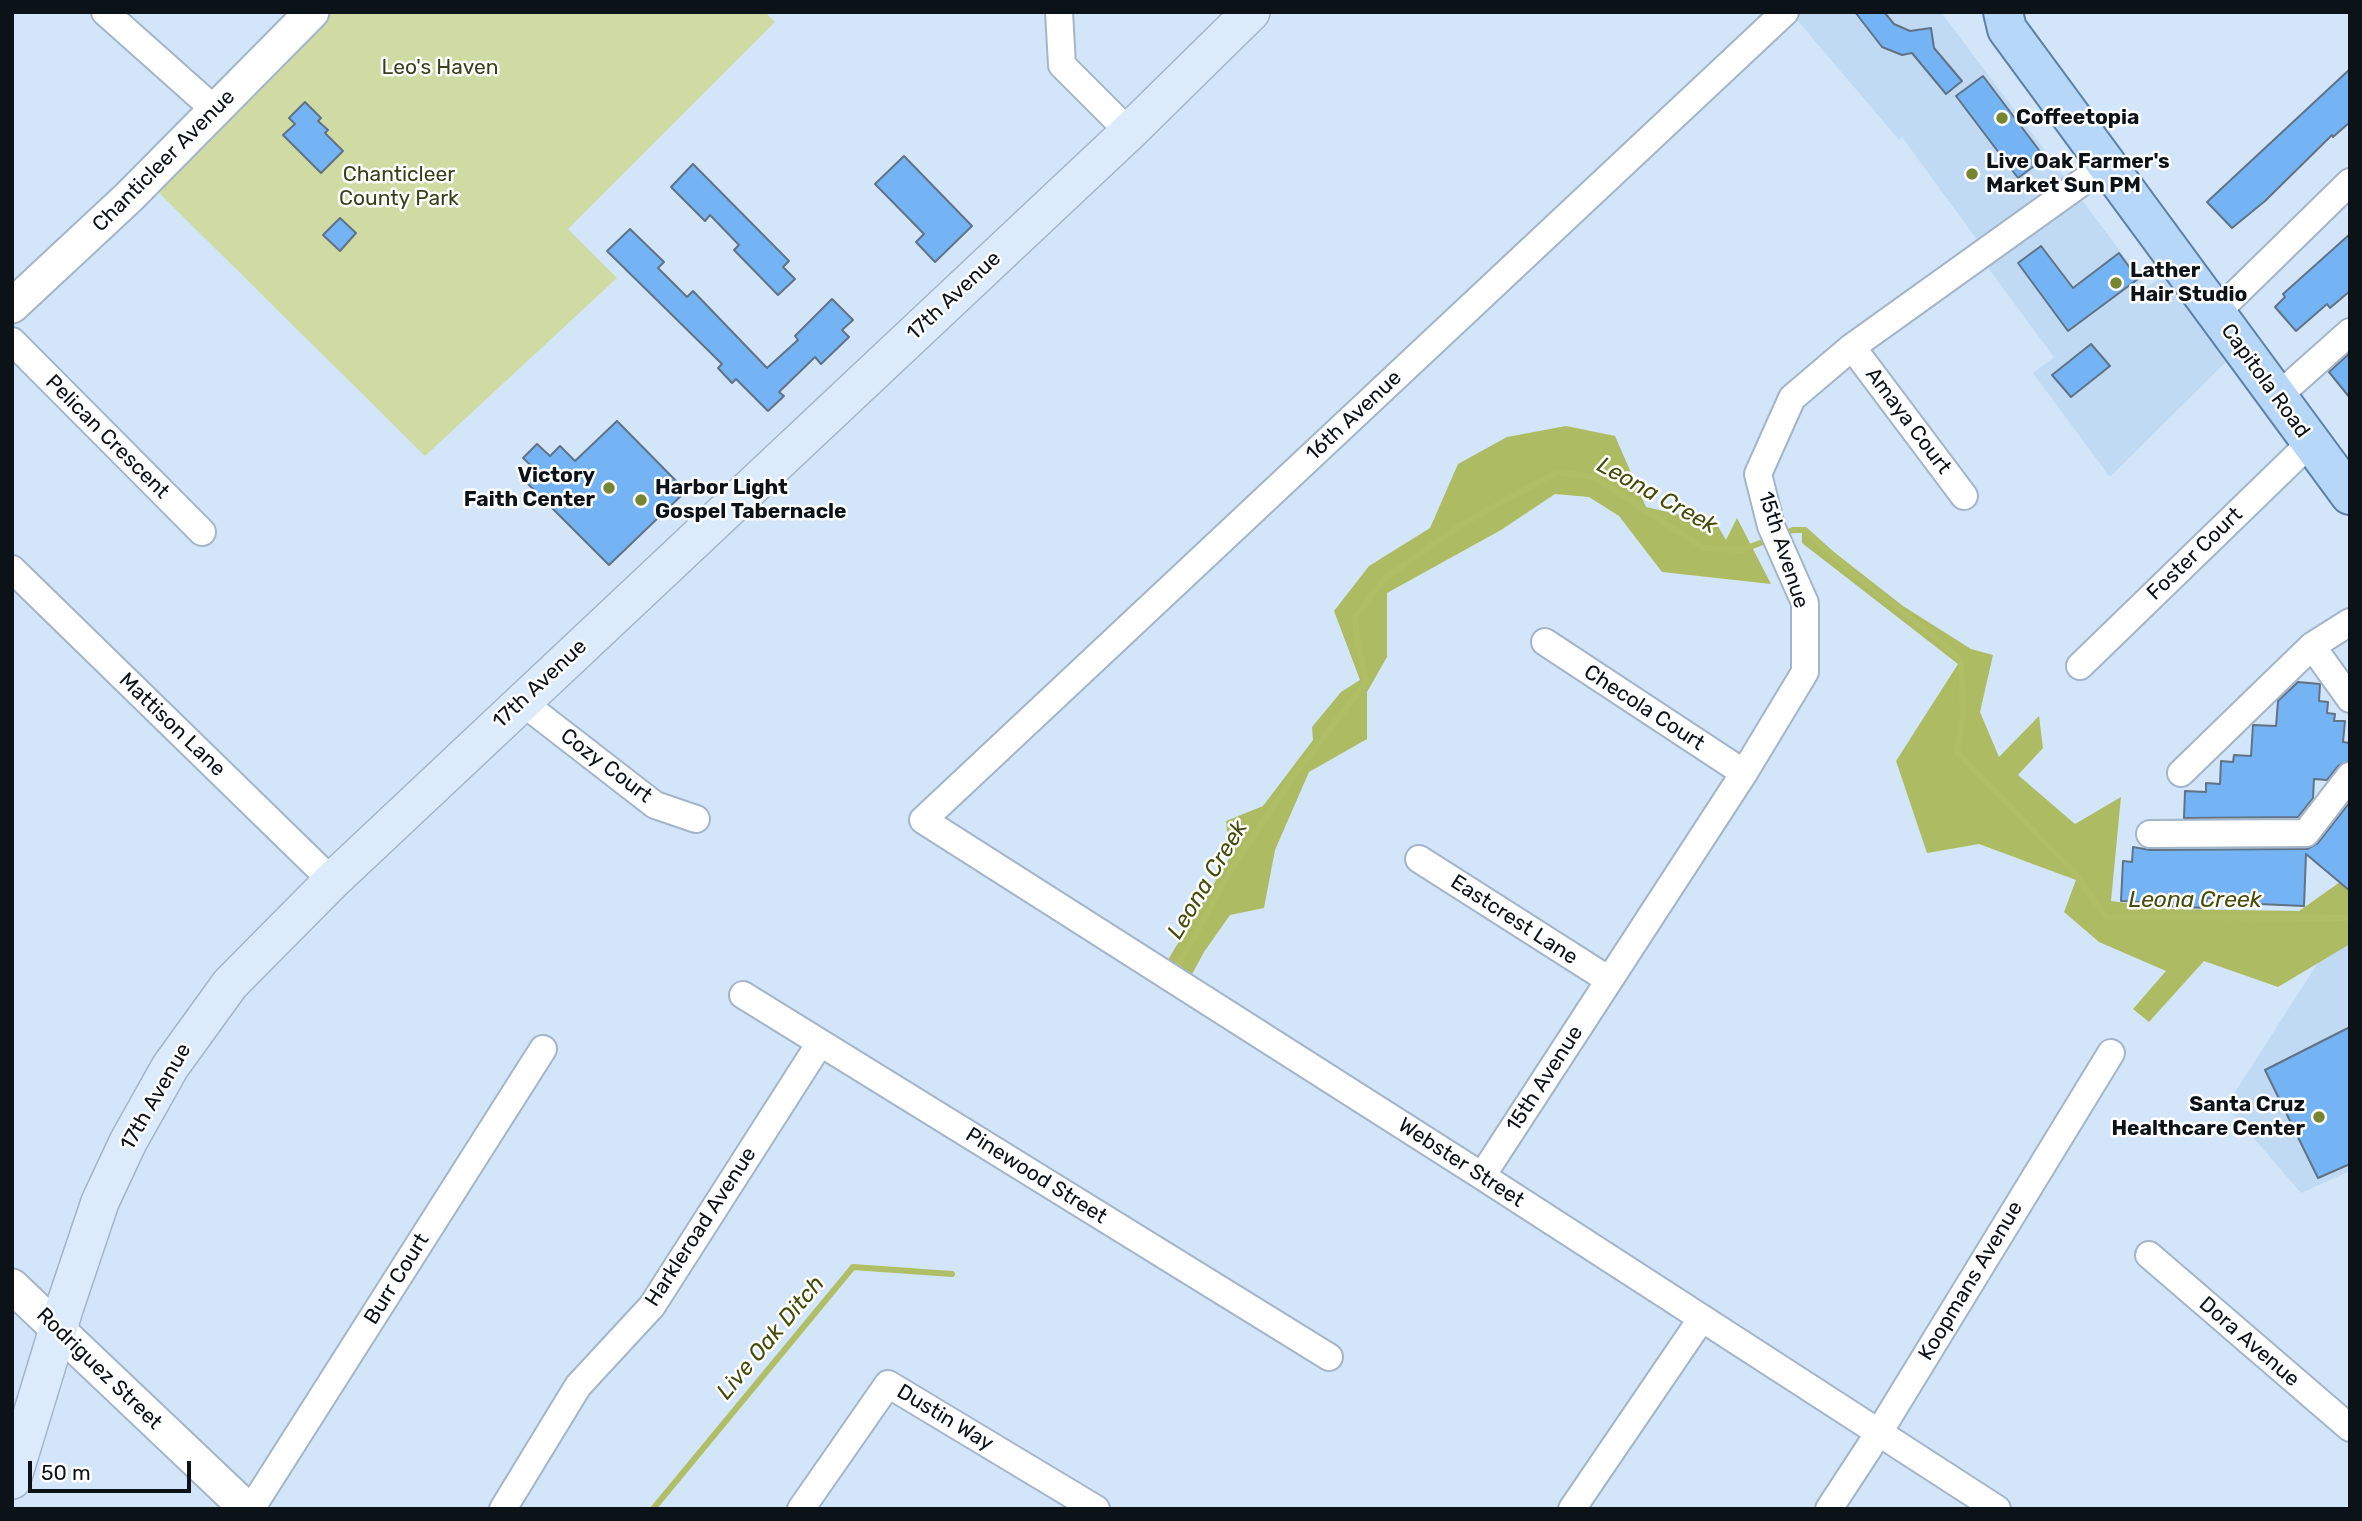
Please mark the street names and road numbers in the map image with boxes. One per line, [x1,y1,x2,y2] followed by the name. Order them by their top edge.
[88,85,240,237] street label: Chanticleer Avenue
[902,246,1006,346] street label: 17th Avenue
[2215,319,2315,443] street label: Capitola Road
[1860,363,1956,479] street label: Amaya Court
[1301,365,1407,467] street label: 16th Avenue
[40,370,174,504] street label: Pelican Crescent
[1752,488,1814,612] street label: 15th Avenue
[2142,502,2248,606] street label: Foster Court
[488,634,592,734] street label: 17th Avenue
[1579,660,1709,756] street label: Checola Court
[114,668,230,782] street label: Mattison Lane
[555,723,657,809] street label: Cozy Court
[1446,870,1582,970] street label: Eastcrest Lane
[1501,1021,1589,1137] street label: 15th Avenue
[115,1039,197,1155] street label: 17th Avenue
[1393,1113,1529,1213] street label: Webster Street
[961,1122,1111,1230] street label: Pinewood Street
[640,1143,762,1311] street label: Harkleroad Avenue
[1914,1197,2028,1365] street label: Koopmans Avenue
[359,1229,435,1329] street label: Burr Court
[2194,1292,2304,1392] street label: Dora Avenue
[31,1303,167,1435] street label: Rodriguez Street
[892,1379,998,1457] street label: Dustin Way

